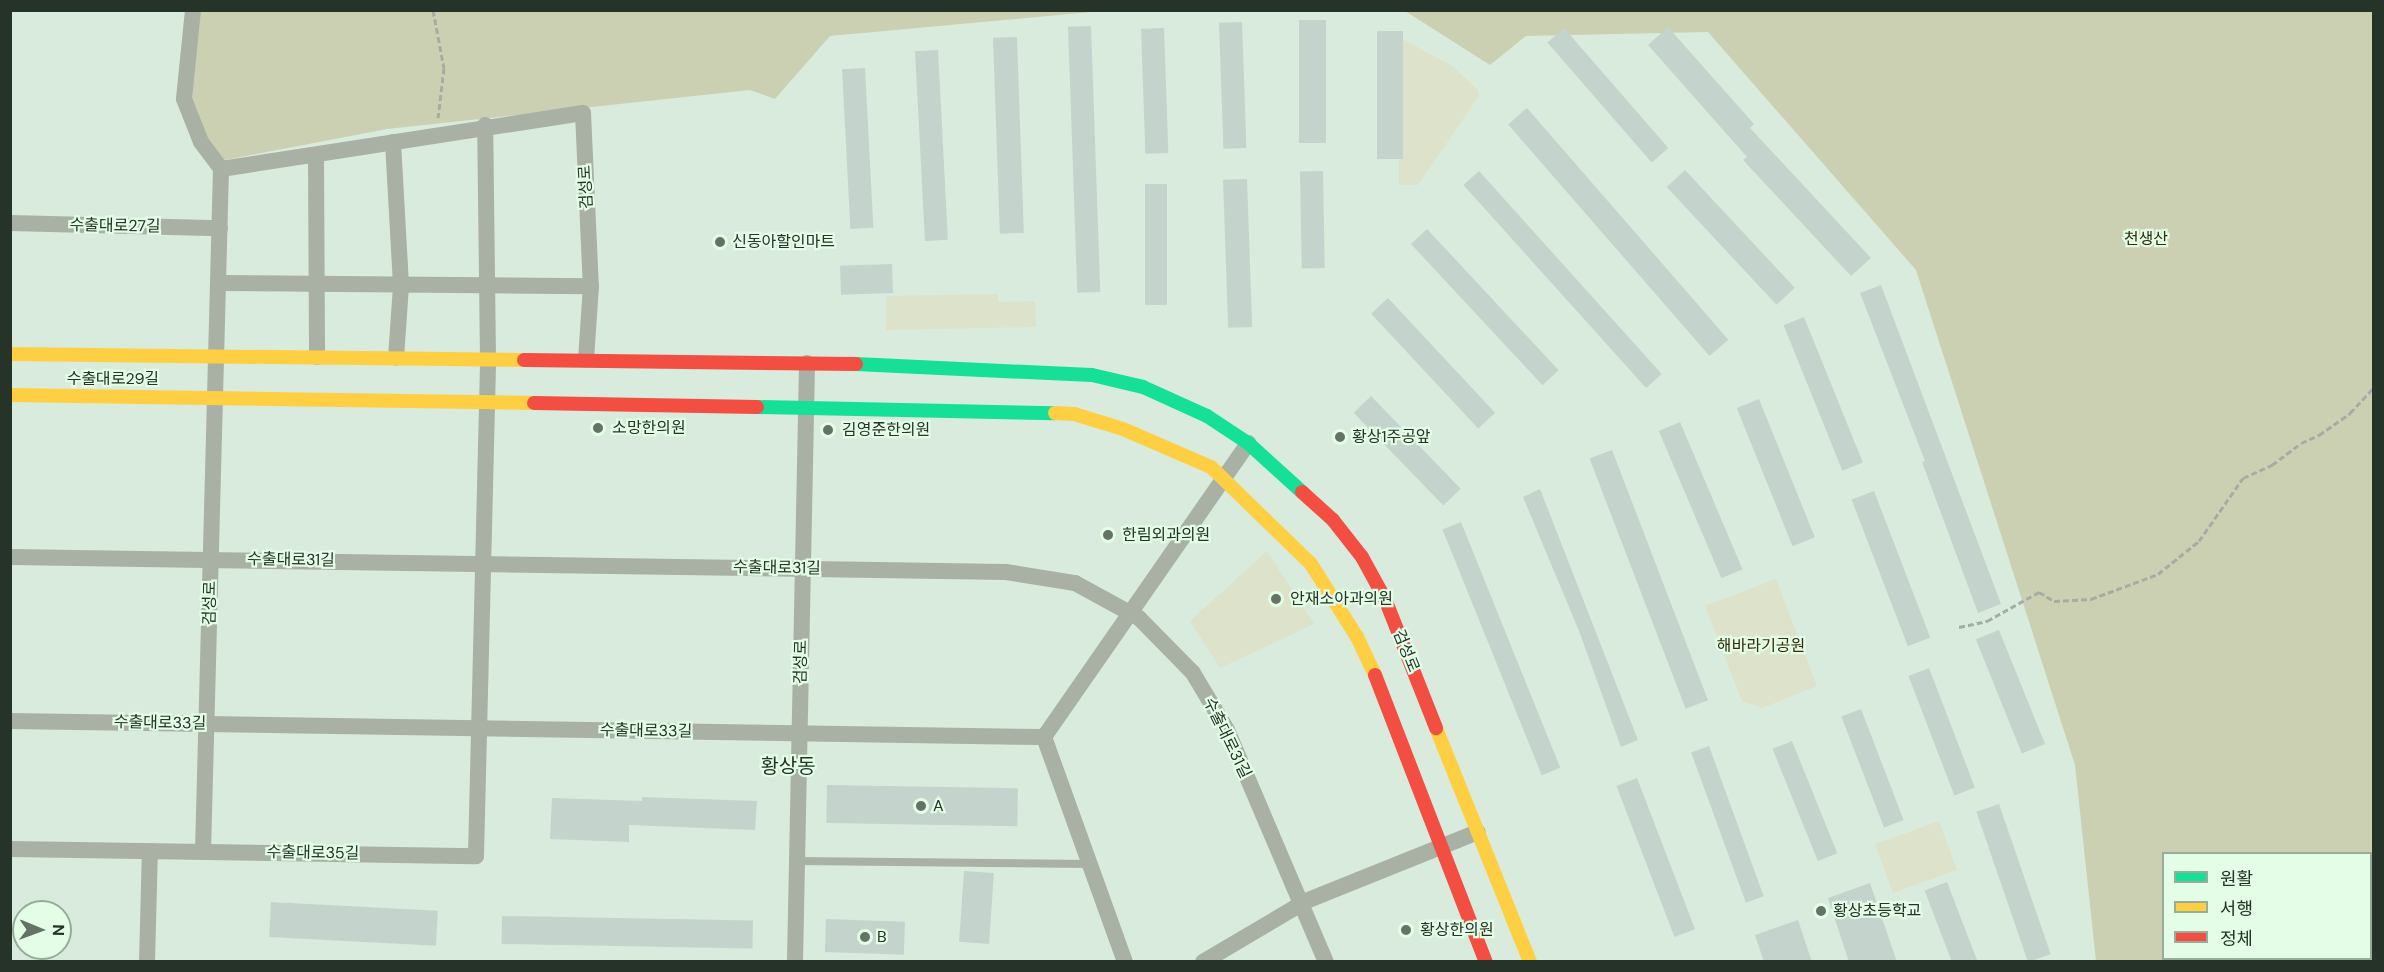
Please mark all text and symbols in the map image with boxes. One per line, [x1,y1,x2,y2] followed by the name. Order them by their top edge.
[575,164,597,210] street label: 검성로
[69,216,161,236] street label: 수출대로27길
[2124,229,2168,249] park label: 천생산
[732,232,835,252] place label: 신동아할인마트
[713,235,727,249] marker: 신동아할인마트
[67,369,159,389] street label: 수출대로29길
[612,418,686,438] place label: 소망한의원
[589,419,607,437] marker: 소망한의원
[842,420,930,440] place label: 김영준한의원
[819,421,837,439] marker: 김영준한의원
[1352,427,1431,447] place label: 황상1주공앞
[1333,430,1347,444] marker: 황상1주공앞
[1122,525,1210,545] place label: 한림외과의원
[1099,526,1117,544] marker: 한림외과의원
[247,550,335,570] street label: 수출대로31길
[733,558,821,578] street label: 수출대로31길
[200,581,220,625] street label: 검성로
[1290,589,1393,609] place label: 안재소아과의원
[1267,590,1285,608] marker: 안재소아과의원
[1389,627,1423,675] street label: 검성로
[1717,636,1805,656] park label: 해바라기공원
[791,640,811,684] street label: 검성로
[1199,694,1255,782] street label: 수출대로31길
[114,713,206,733] street label: 수출대로33길
[600,721,692,741] street label: 수출대로33길
[760,754,816,778] district label: 황상동
[933,796,944,816] place label: A
[914,799,928,813] marker: A
[266,843,360,863] street label: 수출대로35길
[2162,852,2372,960] legend
[2220,867,2253,891] text: 원활
[2220,897,2253,921] text: 서행
[12,900,72,960] north arrow
[1833,901,1921,921] place label: 황상초등학교
[1814,904,1828,918] marker: 황상초등학교
[1420,920,1494,940] place label: 황상한의원
[1397,921,1415,939] marker: 황상한의원
[48,924,69,936] text: N
[877,927,887,947] place label: B
[2220,927,2253,951] text: 정체
[858,930,872,944] marker: B

